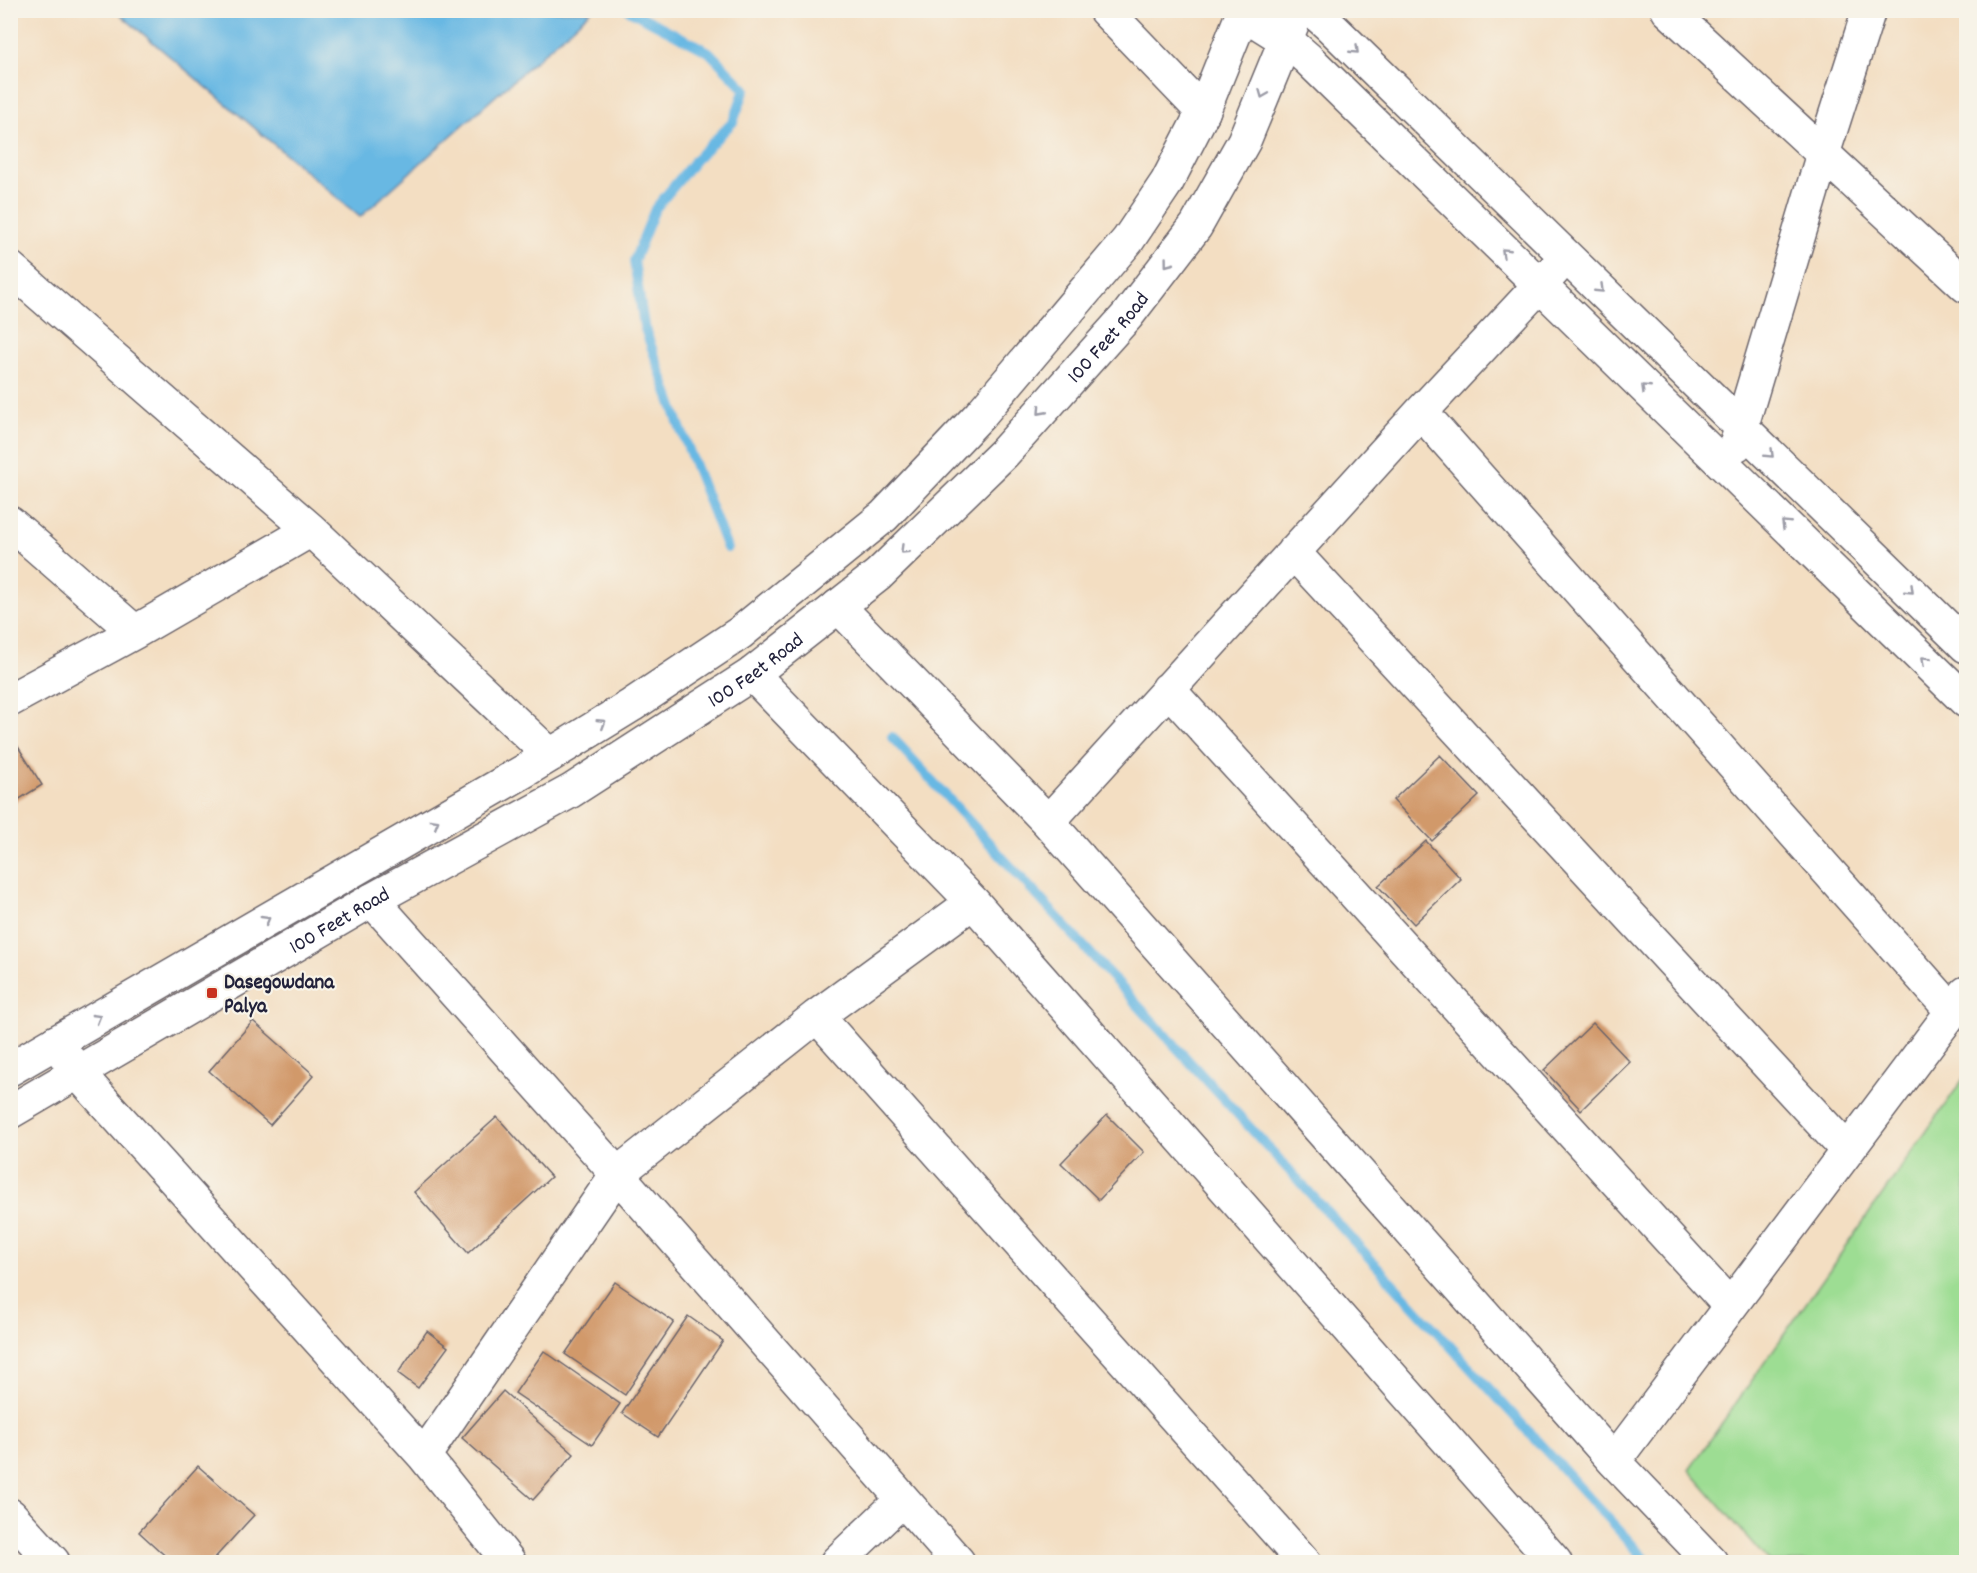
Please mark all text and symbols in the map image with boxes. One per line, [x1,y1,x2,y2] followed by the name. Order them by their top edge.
[1349,43,1359,54] one-way arrow
[1258,88,1270,99] one-way arrow
[1502,248,1512,259] one-way arrow
[1164,257,1175,268] one-way arrow
[1594,282,1604,293] one-way arrow
[1061,287,1158,391] street label: 100 Feet Road
[1642,384,1652,395] one-way arrow
[1037,405,1048,415] one-way arrow
[1763,447,1773,458] one-way arrow
[1781,520,1791,531] one-way arrow
[900,542,911,553] one-way arrow
[1902,583,1913,594] one-way arrow
[703,627,811,717] street label: 100 Feet Road
[1921,656,1931,667] one-way arrow
[596,719,606,731] one-way arrow
[429,818,439,830] one-way arrow
[284,881,396,963] street label: 100 Feet Road
[260,916,270,928] one-way arrow
[224,969,335,1023] place label: Dasegowdana Palya
[205,986,219,1000] marker: Dasegowdana Palya
[91,1014,101,1026] one-way arrow

